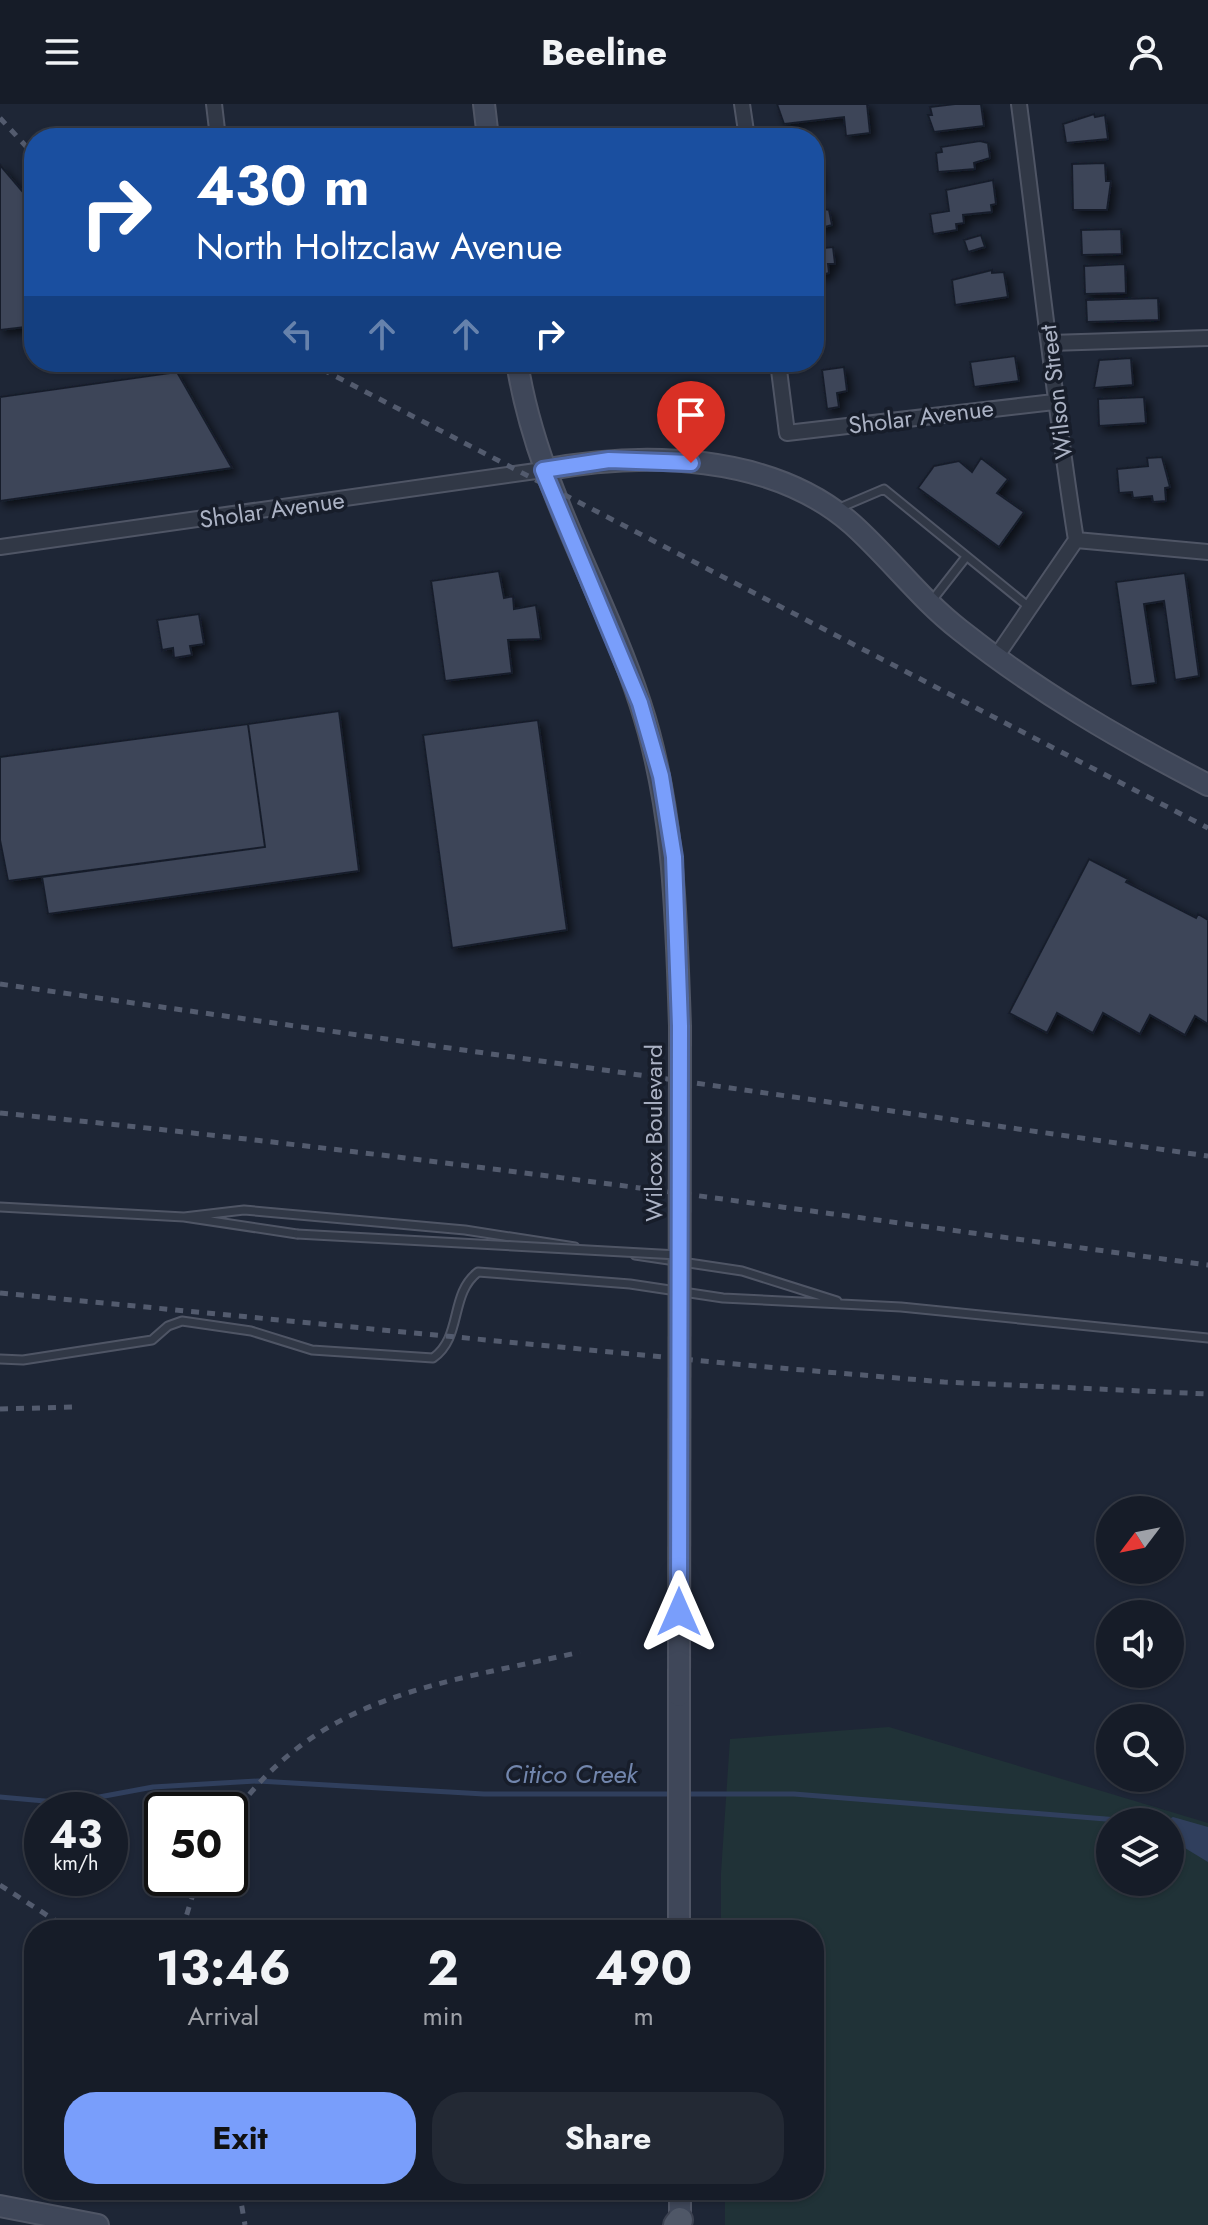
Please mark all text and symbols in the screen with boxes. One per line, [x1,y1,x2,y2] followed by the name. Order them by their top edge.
[541,26,667,78] text: Beeline
[40,30,84,74] icon: menu
[1124,30,1168,74] icon: person
[196,145,370,226] text: 430 m
[64,160,168,264] icon: right
[196,220,563,272] text: North Holtzclaw Avenue
[276,312,320,356] icon: left
[360,312,404,356] icon: ahead
[444,312,488,356] icon: ahead
[528,312,572,356] icon: right
[1030,323,1081,461] street label: Wilson Street
[657,381,725,463] pin
[846,390,996,443] street label: Sholar Avenue
[669,393,713,437] icon: arrive
[197,482,347,537] street label: Sholar Avenue
[636,1044,671,1222] street label: Wilcox Boulevard
[1096,1496,1184,1584] north arrow
[1096,1496,1184,1896] map controls
[637,1570,721,1654] position arrow
[1096,1600,1184,1688] button: sound
[1096,1704,1184,1792] button: search
[505,1755,639,1793] water label: Citico Creek
[144,1792,248,1896] speed limit sign: 50
[50,1805,102,1863] text: 43
[1096,1808,1184,1896] button: layers
[53,1849,99,1878] text: km/h
[156,1934,291,2003] text: 13:46
[427,1934,459,2003] text: 2
[595,1934,692,2003] text: 490
[187,1997,259,2035] text: Arrival
[423,1997,463,2035] text: min
[634,1997,654,2035] text: m
[64,2092,416,2184] button: Exit
[432,2092,784,2184] button: Share

